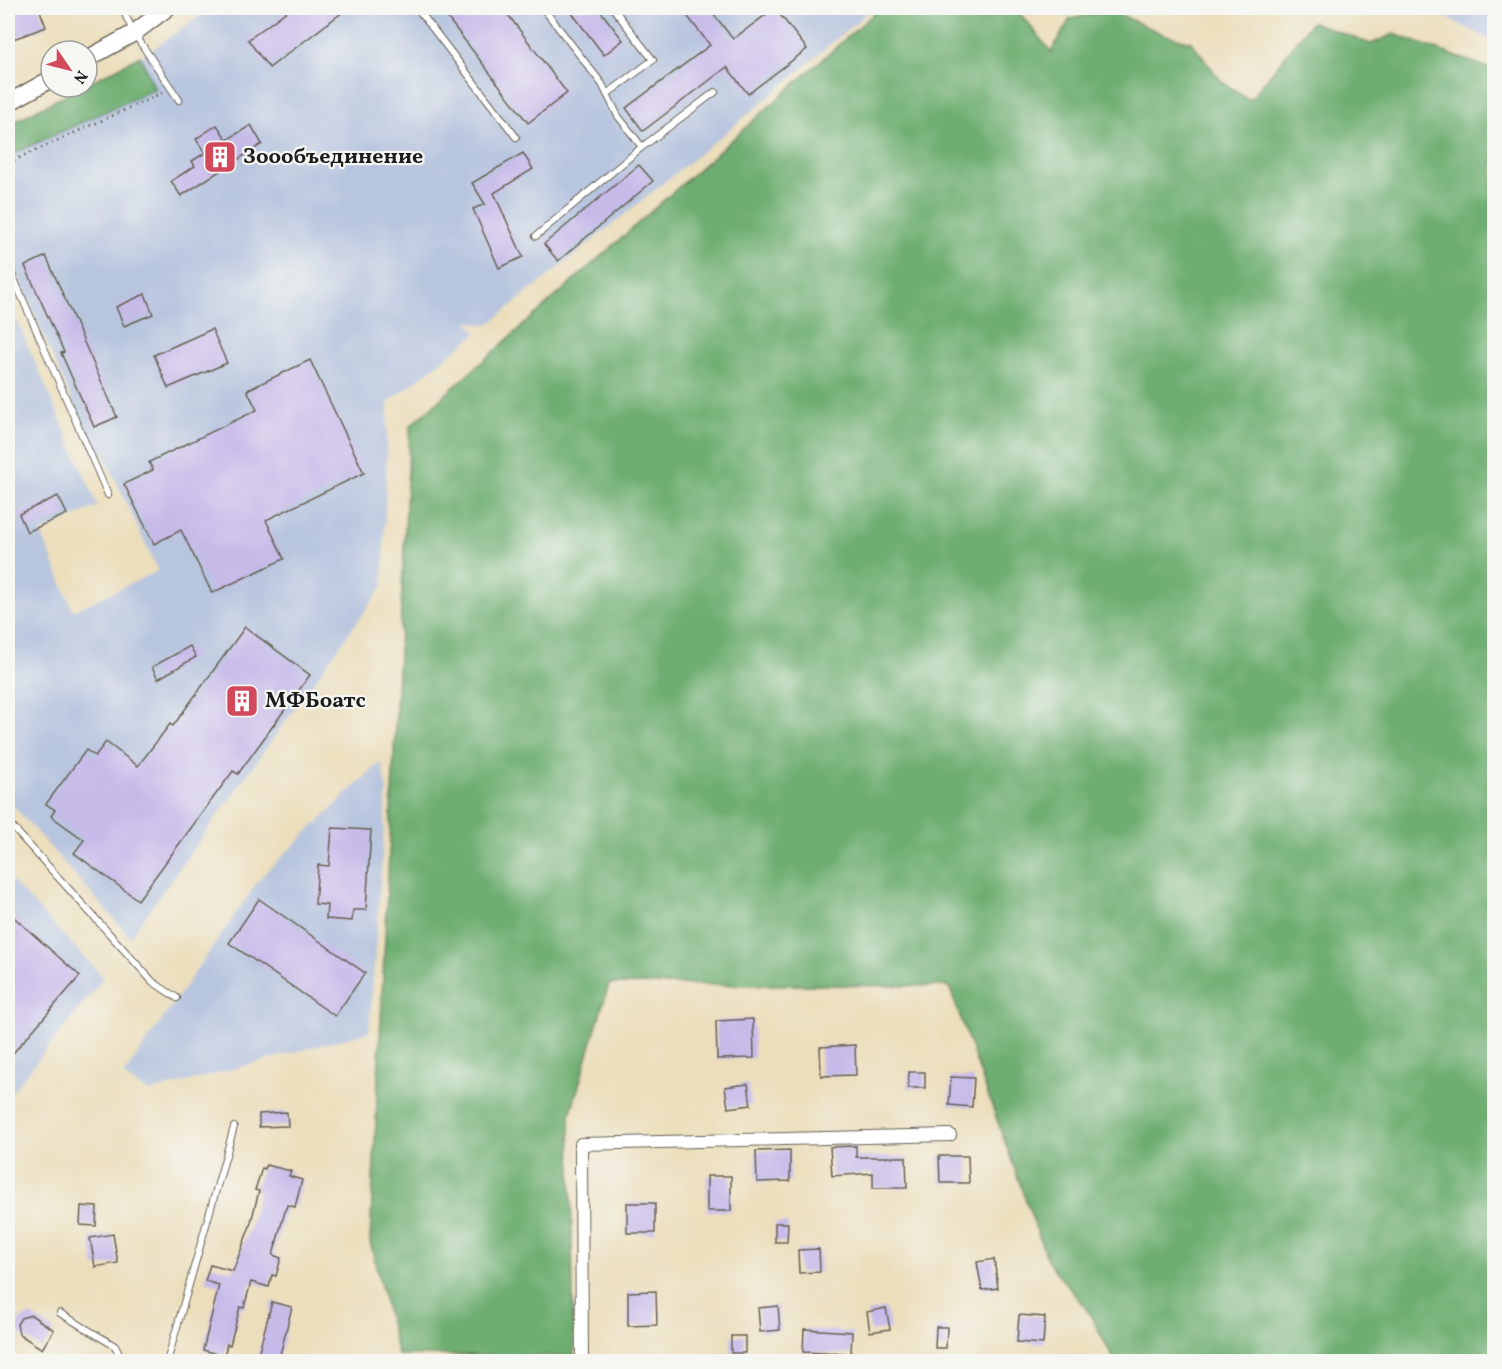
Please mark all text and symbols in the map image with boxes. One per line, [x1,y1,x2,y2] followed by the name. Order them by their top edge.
[39,39,99,99] north arrow
[67,65,92,88] text: N
[202,139,238,175] building icon: Зоообъединение
[243,142,423,173] place label: Зоообъединение
[224,683,260,719] building icon: МФБоатс
[265,686,366,717] place label: МФБоатс

